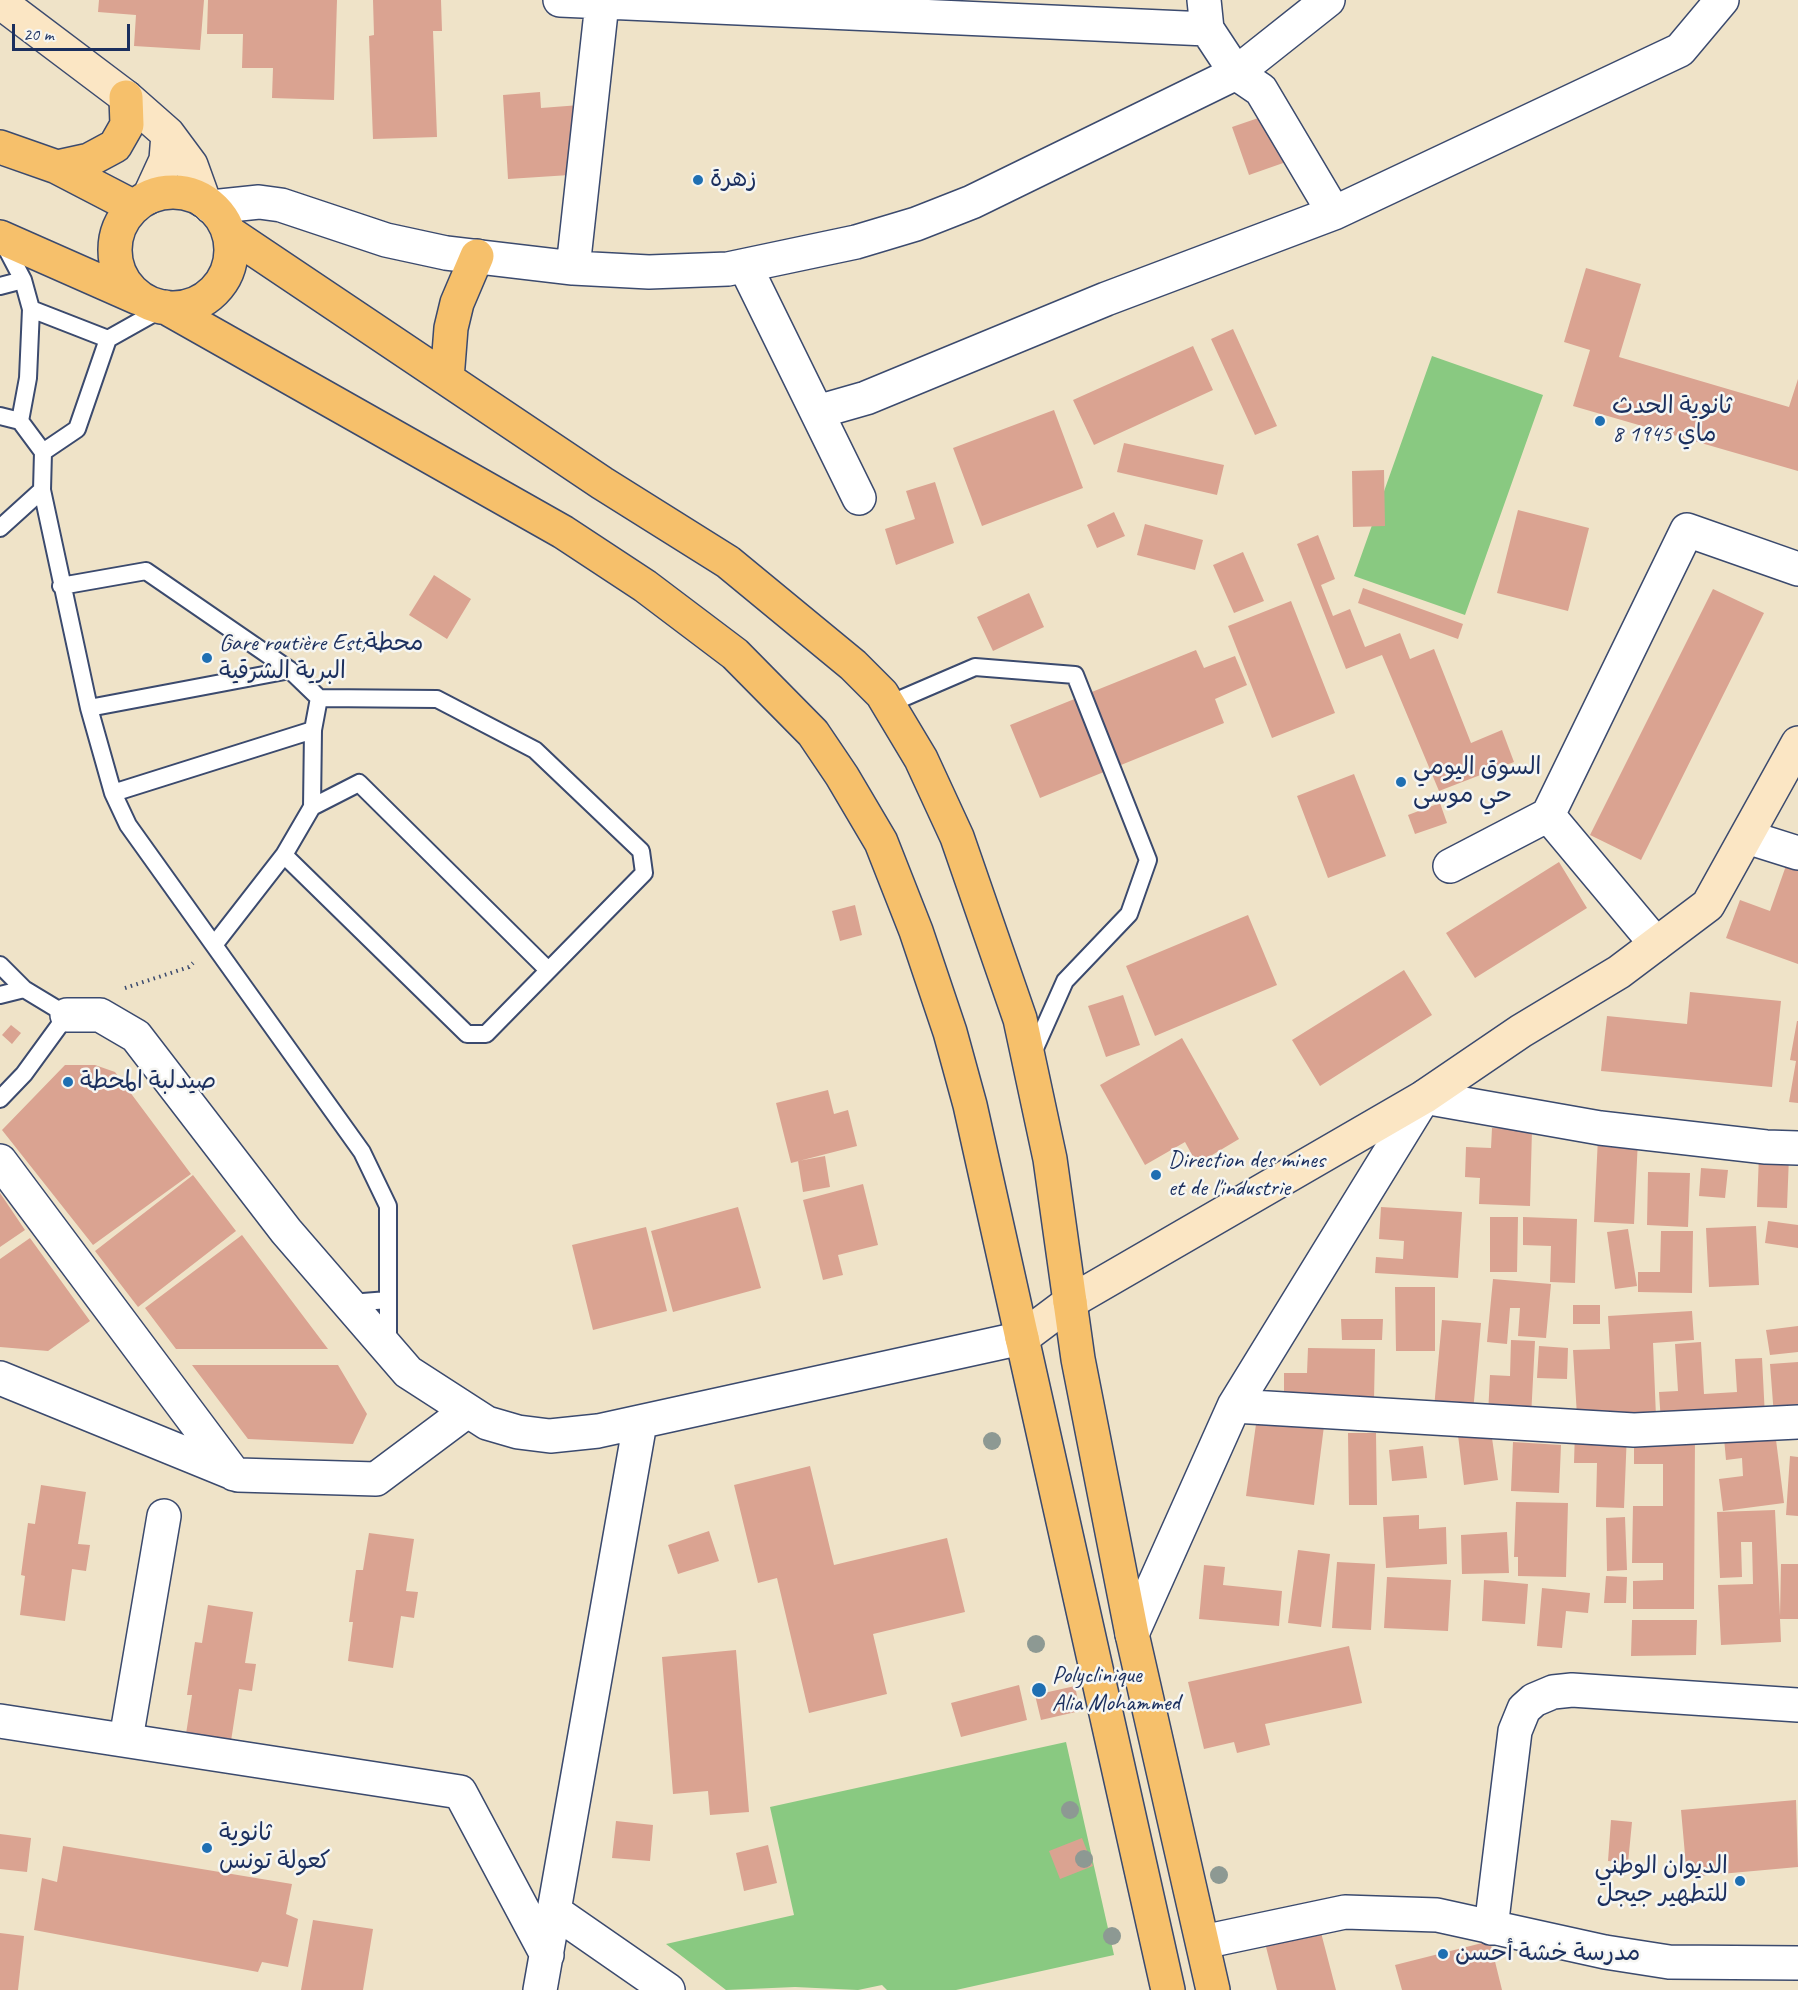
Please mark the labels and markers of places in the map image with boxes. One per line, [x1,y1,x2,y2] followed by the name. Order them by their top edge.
[710,166,757,194] place label: زهرة
[691,173,705,187] marker: زهرة
[1612,393,1732,449] place label: ثانوية الحدث 8 ماي 1945
[1593,414,1607,428] marker: ثانوية الحدث 8 ماي 1945
[219,630,424,686] place label: Gare routière Est;محطة البرية الشرقية
[200,651,214,665] marker: Gare routière Est;محطة البرية الشرقية
[1413,754,1542,810] place label: السوق اليومي حي موسى
[1394,775,1408,789] marker: السوق اليومي حي موسى
[80,1068,216,1096] place label: صيدلبة المحطة
[61,1075,75,1089] marker: صيدلبة المحطة
[1168,1147,1325,1203] place label: Direction des mines et de l'industrie
[1149,1168,1163,1182] marker: Direction des mines et de l'industrie
[1052,1662,1180,1718] place label: Polyclinique Alia Mohammed
[1030,1681,1048,1699] marker: Polyclinique Alia Mohammed
[219,1820,330,1876] place label: ثانوية كعولة تونس
[200,1841,214,1855] marker: ثانوية كعولة تونس
[1595,1853,1728,1909] place label: الديوان الوطني للتطهير جيجل
[1733,1874,1747,1888] marker: الديوان الوطني للتطهير جيجل
[1455,1940,1640,1968] place label: مدرسة خشة أحسن
[1436,1947,1450,1961] marker: مدرسة خشة أحسن

